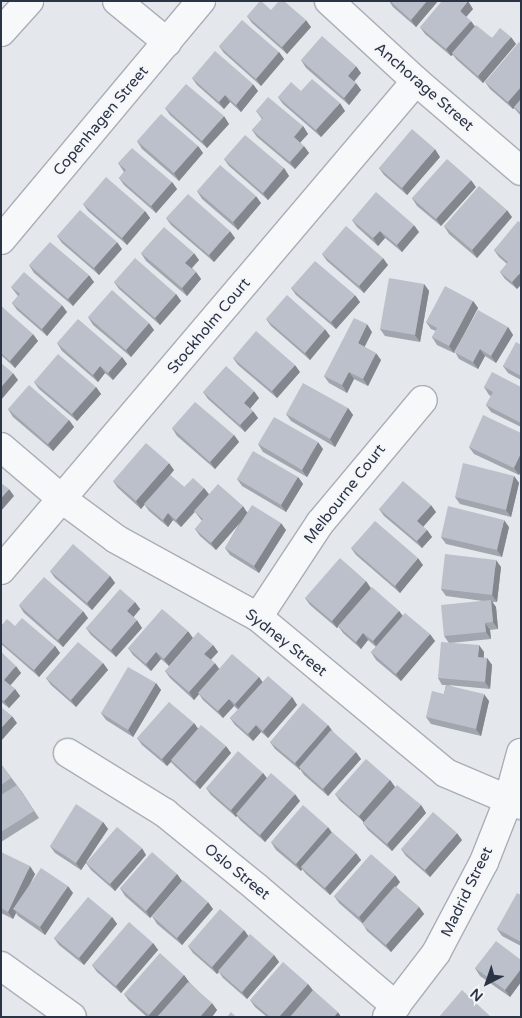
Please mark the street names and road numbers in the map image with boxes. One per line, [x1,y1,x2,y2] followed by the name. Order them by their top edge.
[371,39,477,135] street label: Anchorage Street
[50,62,152,180] street label: Copenhagen Street
[164,274,254,378] street label: Stockholm Court
[301,441,389,547] street label: Melbourne Court
[242,606,330,680] street label: Sydney Street
[201,840,273,904] street label: Oslo Street
[437,844,497,940] street label: Madrid Street

